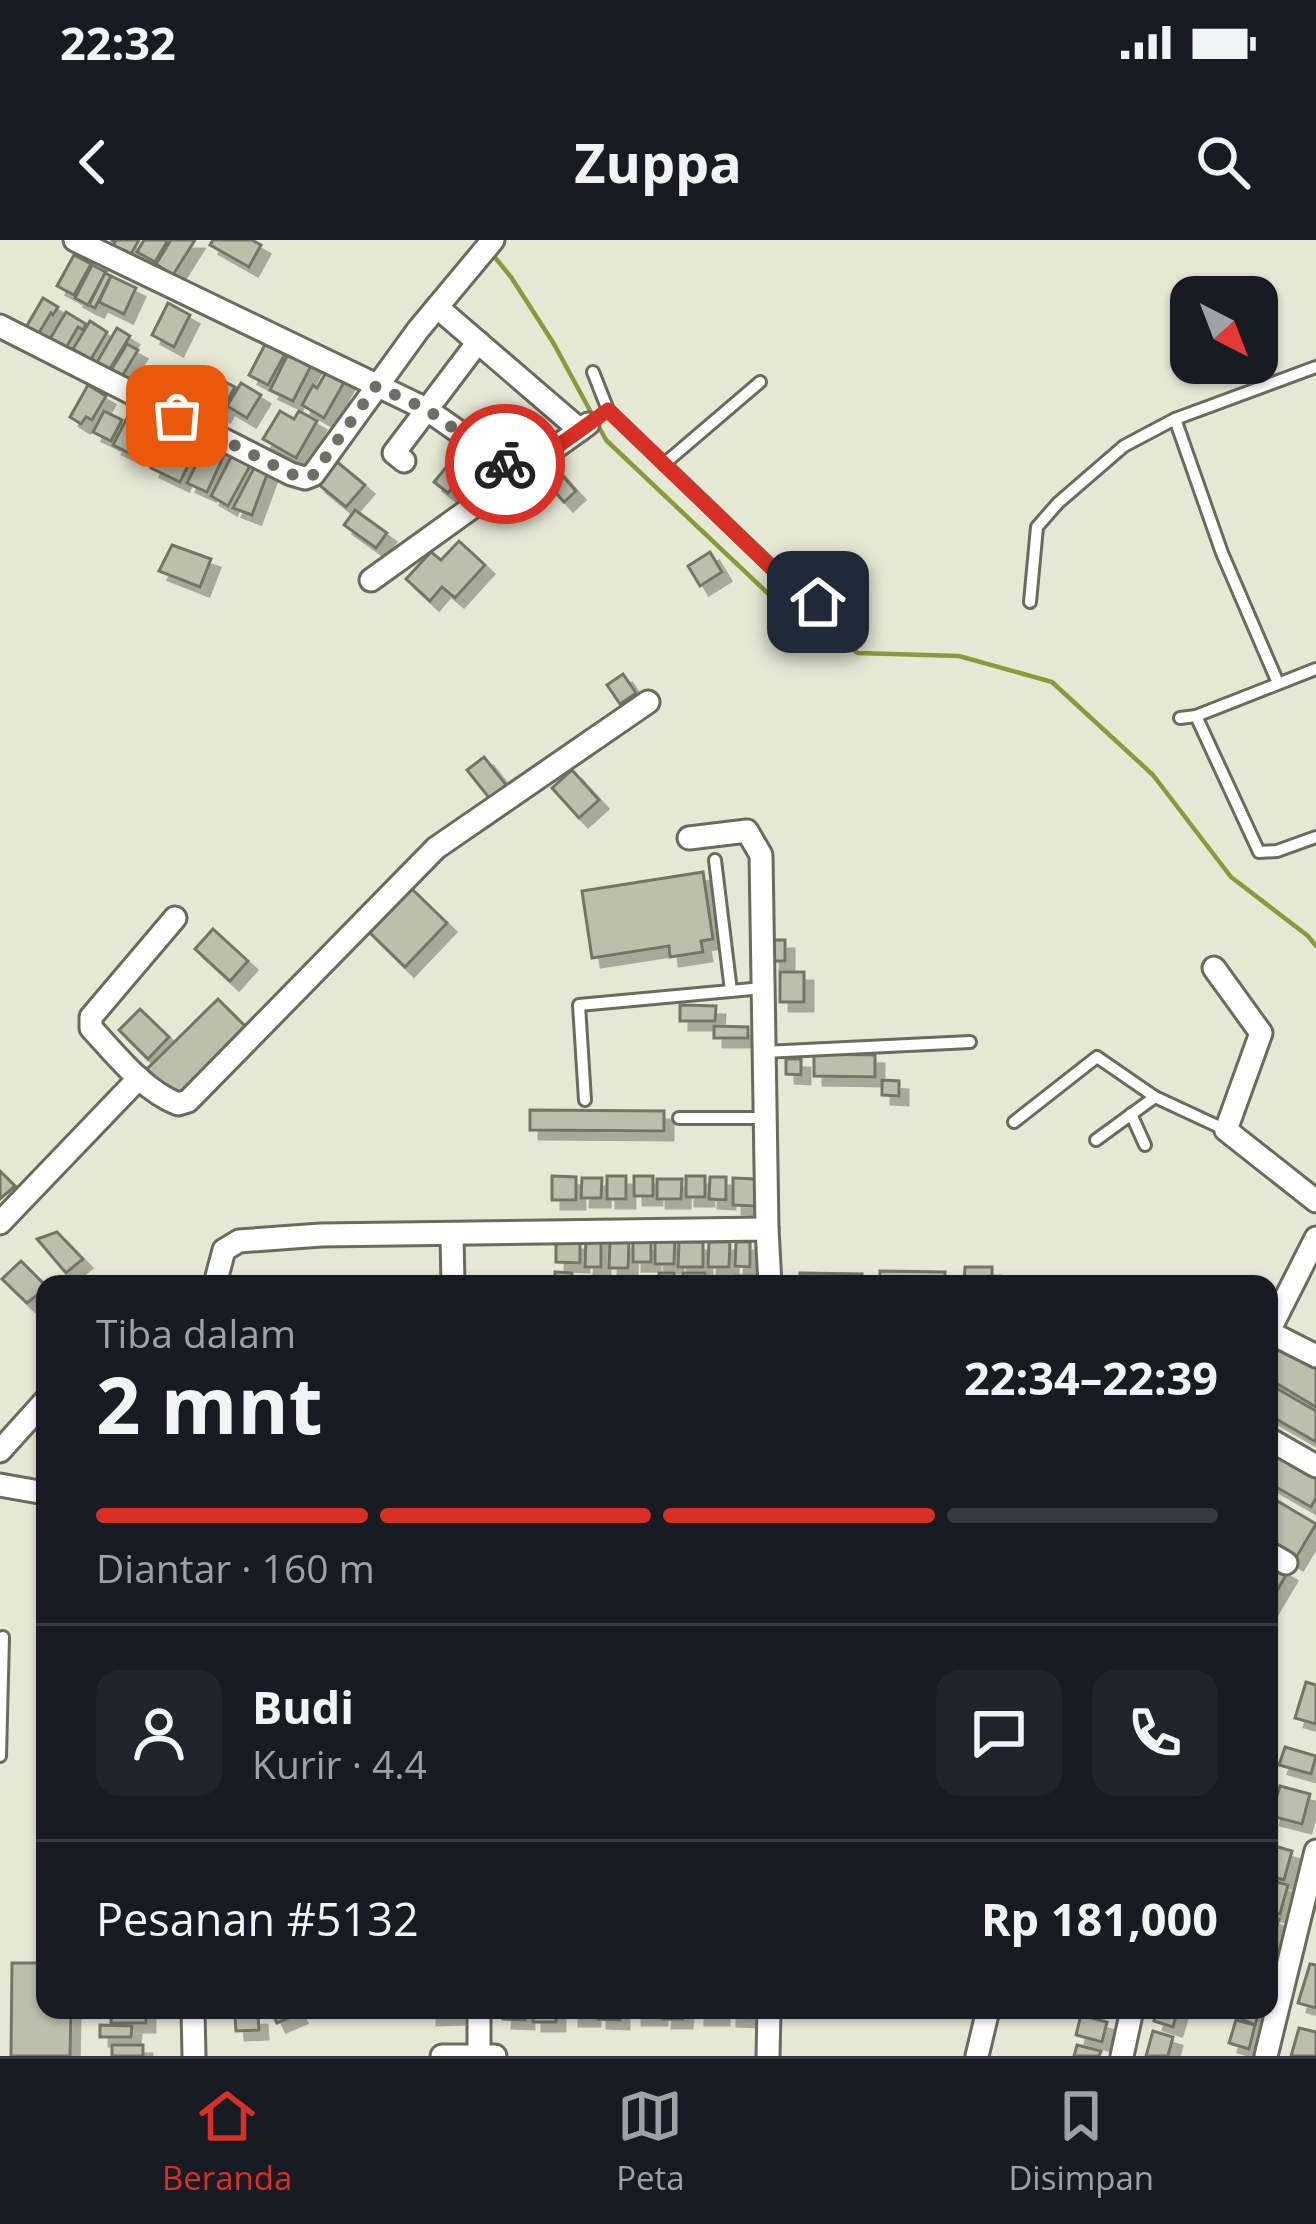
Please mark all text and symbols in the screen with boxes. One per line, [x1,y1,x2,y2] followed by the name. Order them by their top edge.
[60,12,176,73] text: 22:32
[574,125,742,199] text: Zuppa
[60,129,126,195] icon: back
[1190,129,1256,195] icon: search
[1170,276,1278,384] north arrow
[1170,276,1278,384] map controls
[126,365,228,467] pin
[144,383,210,449] icon: bag
[445,404,565,524] courier
[472,431,538,497] icon: bike
[767,551,869,653] pin
[785,569,851,635] icon: home
[96,1306,296,1359] text: Tiba dalam
[964,1347,1218,1408] text: 22:34–22:39
[96,1351,323,1457] text: 2 mnt
[96,1541,375,1594] text: Diantar · 160 m
[96,1670,222,1796] button: person
[936,1670,1062,1796] button: chat
[1092,1670,1218,1796] button: phone
[252,1676,354,1737] text: Budi
[252,1737,427,1790] text: Kurir · 4.4
[96,1888,419,1949] text: Pesanan #5132
[981,1888,1218,1949] text: Rp 181,000
[162,2083,292,2200] tab: Beranda
[616,2083,685,2200] tab: Peta
[1008,2083,1154,2200] tab: Disimpan

